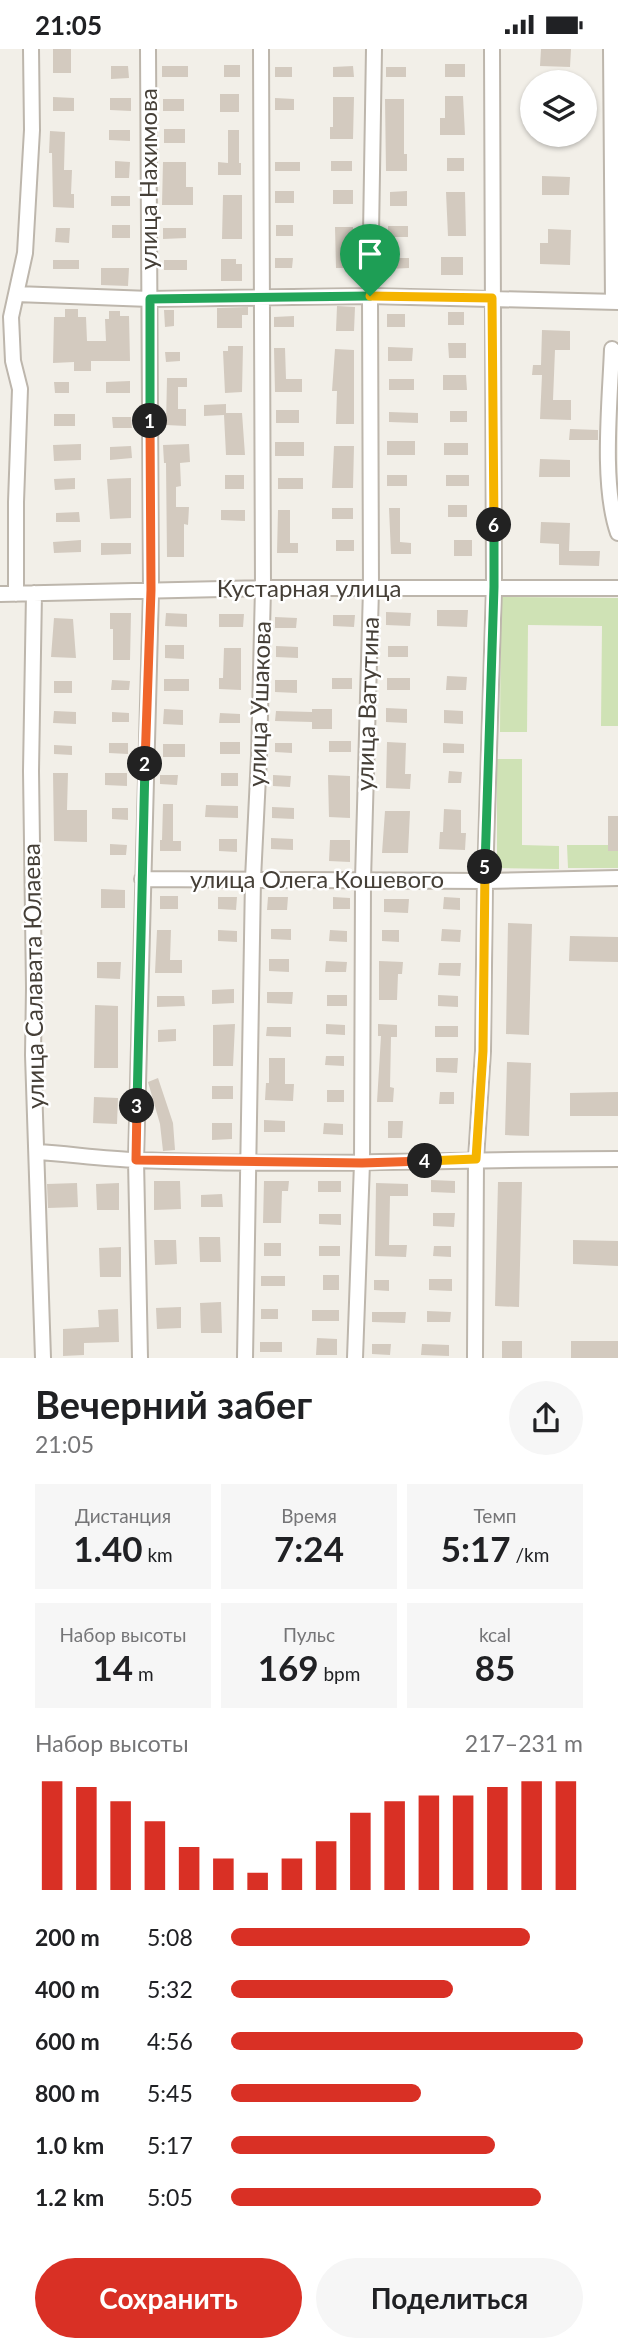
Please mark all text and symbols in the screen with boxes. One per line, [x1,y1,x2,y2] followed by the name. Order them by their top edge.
[35,9,102,41] text: 21:05
[520,70,597,147] map controls
[520,70,597,147] button: layers
[133,88,162,270] street label: улица Нахимова
[340,224,400,296] pin
[351,235,389,273] icon: arrive
[132,403,168,439] pin: 1
[144,409,155,432] text: 1
[476,507,512,543] pin: 6
[488,513,499,536] text: 6
[217,573,401,602] street label: Кустарная улица
[349,616,384,792] street label: улица Ватутина
[241,620,276,787] street label: улица Ушакова
[128,747,162,781] pin: 2
[139,752,150,775] text: 2
[16,843,49,1109] street label: улица Салавата Юлаева
[468,849,503,885] pin: 5
[479,855,490,878] text: 5
[190,864,444,893] street label: улица Олега Кошевого
[120,1089,154,1123] pin: 3
[131,1094,142,1117] text: 3
[408,1143,442,1179] pin: 4
[419,1149,430,1172] text: 4
[35,1381,312,1427] text: Вечерний забег
[509,1381,583,1455] button: share
[35,1430,94,1458] text: 21:05
[75,1504,171,1527] text: Дистанция
[281,1504,337,1527] text: Время
[473,1504,517,1527] text: Темп
[73,1527,143,1569] text: 1.40
[274,1527,344,1569] text: 7:24
[441,1527,511,1569] text: 5:17
[143,1543,173,1566] text: km
[511,1543,549,1566] text: /km
[60,1623,186,1646] text: Набор высоты
[283,1623,335,1646] text: Пульс
[479,1623,511,1646] text: kcal
[92,1646,133,1688] text: 14
[258,1646,319,1688] text: 169
[475,1646,515,1688] text: 85
[133,1662,154,1685] text: m
[319,1662,360,1685] text: bpm
[35,1729,189,1757] text: Набор высоты
[465,1729,583,1757] text: 217–231 m
[35,1923,100,1951] text: 200 m
[147,1923,193,1951] text: 5:08
[35,1975,100,2003] text: 400 m
[147,1975,193,2003] text: 5:32
[35,2027,100,2055] text: 600 m
[147,2027,193,2055] text: 4:56
[35,2079,100,2107] text: 800 m
[147,2079,193,2107] text: 5:45
[35,2131,104,2159] text: 1.0 km
[147,2131,193,2159] text: 5:17
[35,2183,104,2211] text: 1.2 km
[147,2183,193,2211] text: 5:05
[35,2258,302,2338] button: Сохранить
[316,2258,583,2338] button: Поделиться

